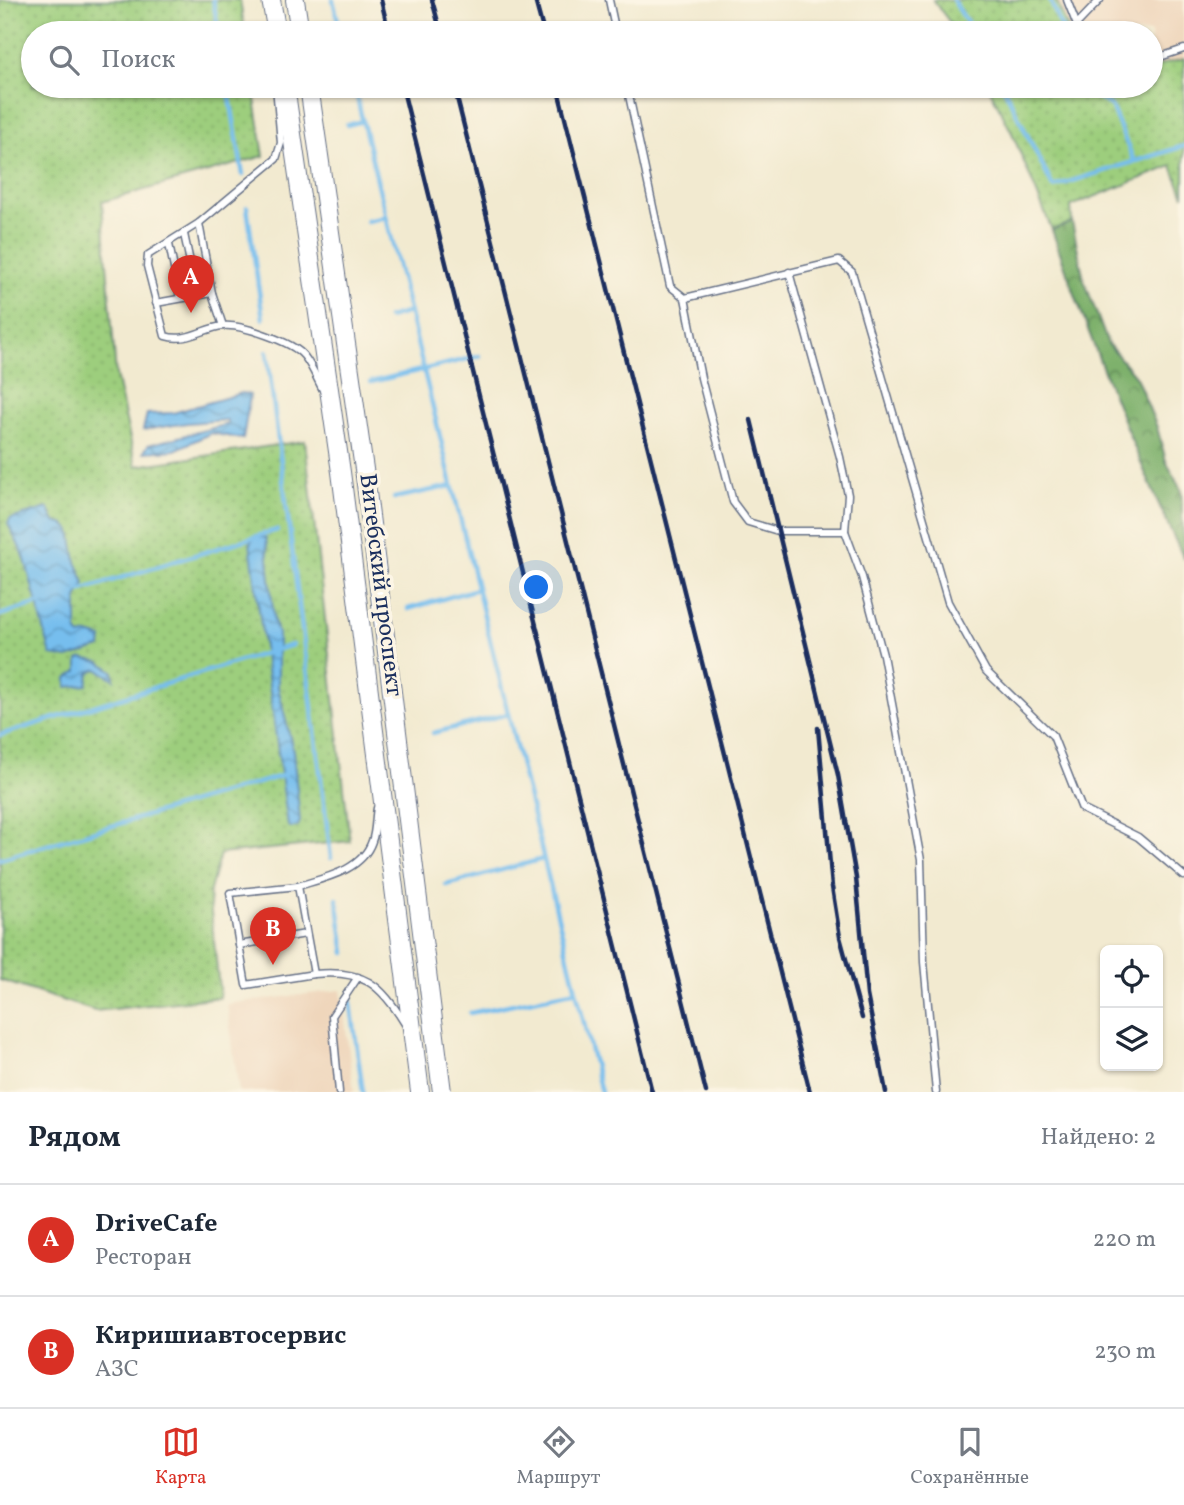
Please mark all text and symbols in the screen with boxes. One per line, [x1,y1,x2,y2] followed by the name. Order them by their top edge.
[21,21,1163,98] search box
[45,41,83,79] icon: search
[101,42,175,78] text: Поиск
[168,255,214,313] pin: A
[349,472,411,698] street label: Витебский проспект
[519,570,553,604] your location
[250,907,296,965] pin: B
[1100,945,1163,1071] map controls
[1100,945,1163,1008] button: locate
[1100,1008,1163,1071] button: layers
[28,1117,121,1159] text: Рядом
[1041,1122,1156,1154] text: Найдено: 2
[95,1206,217,1242] text: DriveCafe
[43,1224,59,1256] text: A
[1093,1224,1156,1256] text: 220 m
[95,1242,192,1274] text: Ресторан
[95,1318,346,1354] text: Киришиавтосервис
[43,1336,59,1368] text: B
[1094,1336,1156,1368] text: 230 m
[95,1354,139,1386] text: АЗС
[155,1423,207,1491] tab: Карта
[517,1423,600,1491] tab: Маршрут
[910,1423,1029,1491] tab: Сохранённые

